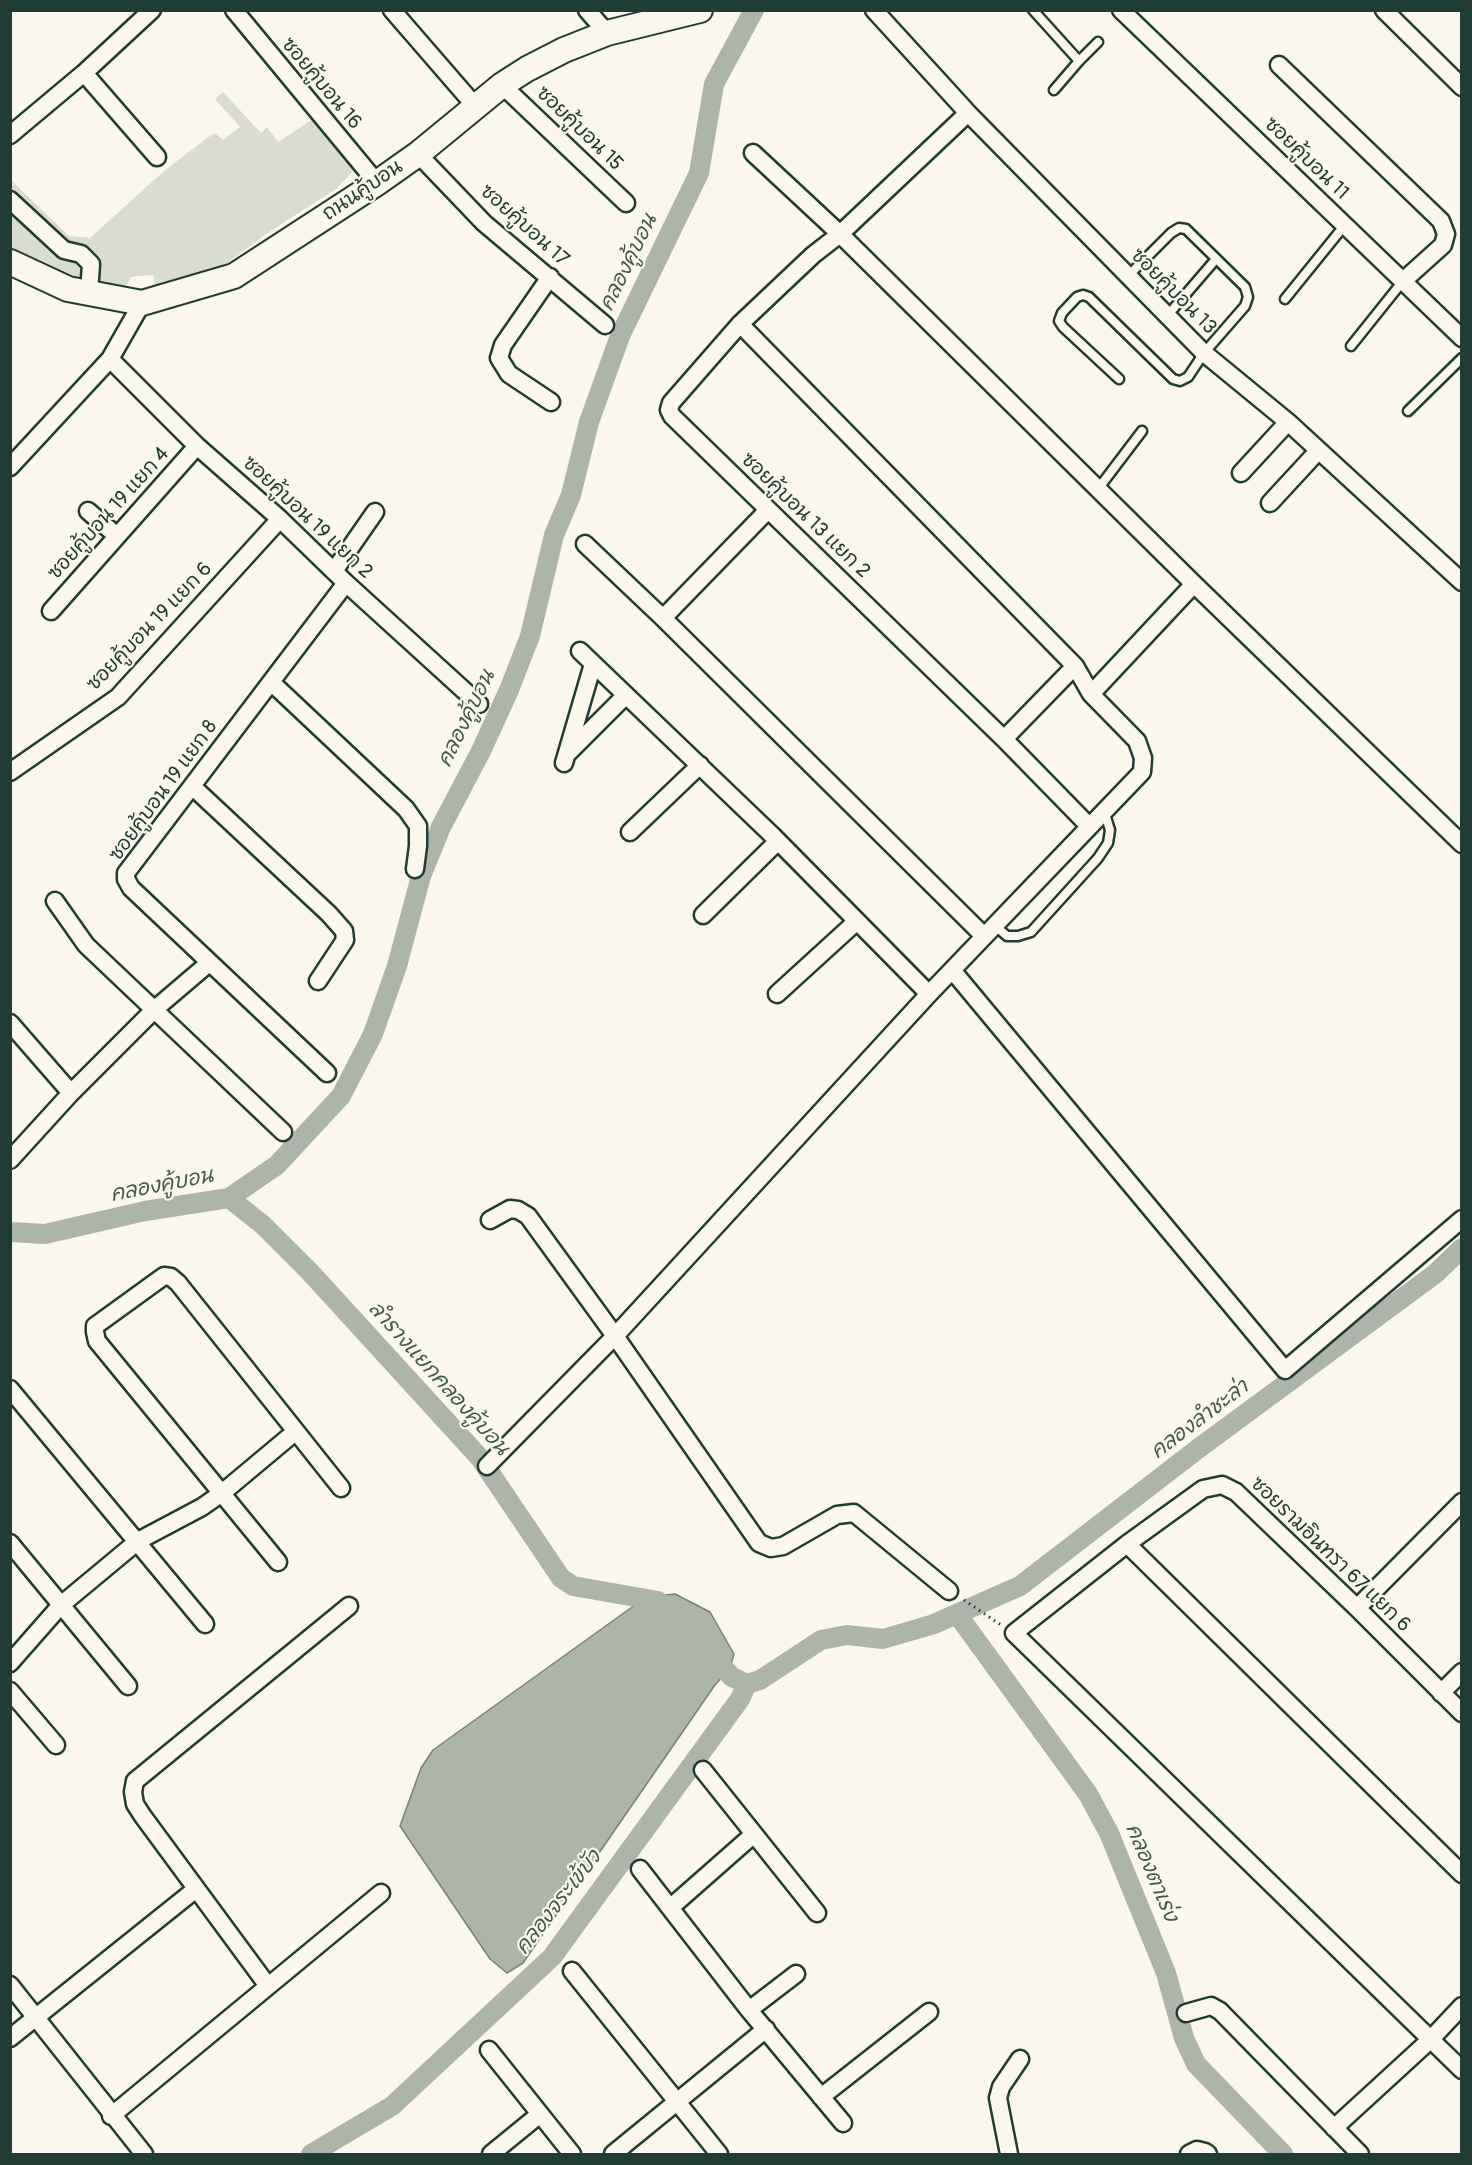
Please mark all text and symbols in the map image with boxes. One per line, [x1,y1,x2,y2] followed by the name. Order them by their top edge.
[276,33,366,135] street label: ซอยคู้บอน 16
[531,82,627,176] street label: ซอยคู้บอน 15
[1259,113,1353,205] street label: ซอยคู้บอน 11
[318,155,408,227] street label: ถนนคู้บอน
[475,180,573,272] street label: ซอยคู้บอน 17
[595,211,663,315] water label: คลองคู้บอน
[1125,244,1221,340] street label: ซอยคู้บอน 13
[43,443,175,585] street label: ซอยคู้บอน 19 แยก 4
[735,448,875,584] street label: ซอยคู้บอน 13 แยก 2
[237,451,377,585] street label: ซอยคู้บอน 19 แยก 2
[82,558,218,696] street label: ซอยคู้บอน 19 แยก 6
[433,667,501,771] water label: คลองคู้บอน
[105,716,223,866] street label: ซอยคู้บอน 19 แยก 8
[109,1164,215,1208] water label: คลองคู้บอน
[362,1297,514,1461] water label: ลำรางแยกคลองคู้บอน
[1146,1375,1254,1465] water label: คลองลำชะล่า
[1245,1472,1415,1638] street label: ซอยรามอินทรา 67 แยก 6
[1119,1820,1183,1926] water label: คลองตาเร่ง
[511,1846,607,1960] water label: คลองจระเข้บัว

